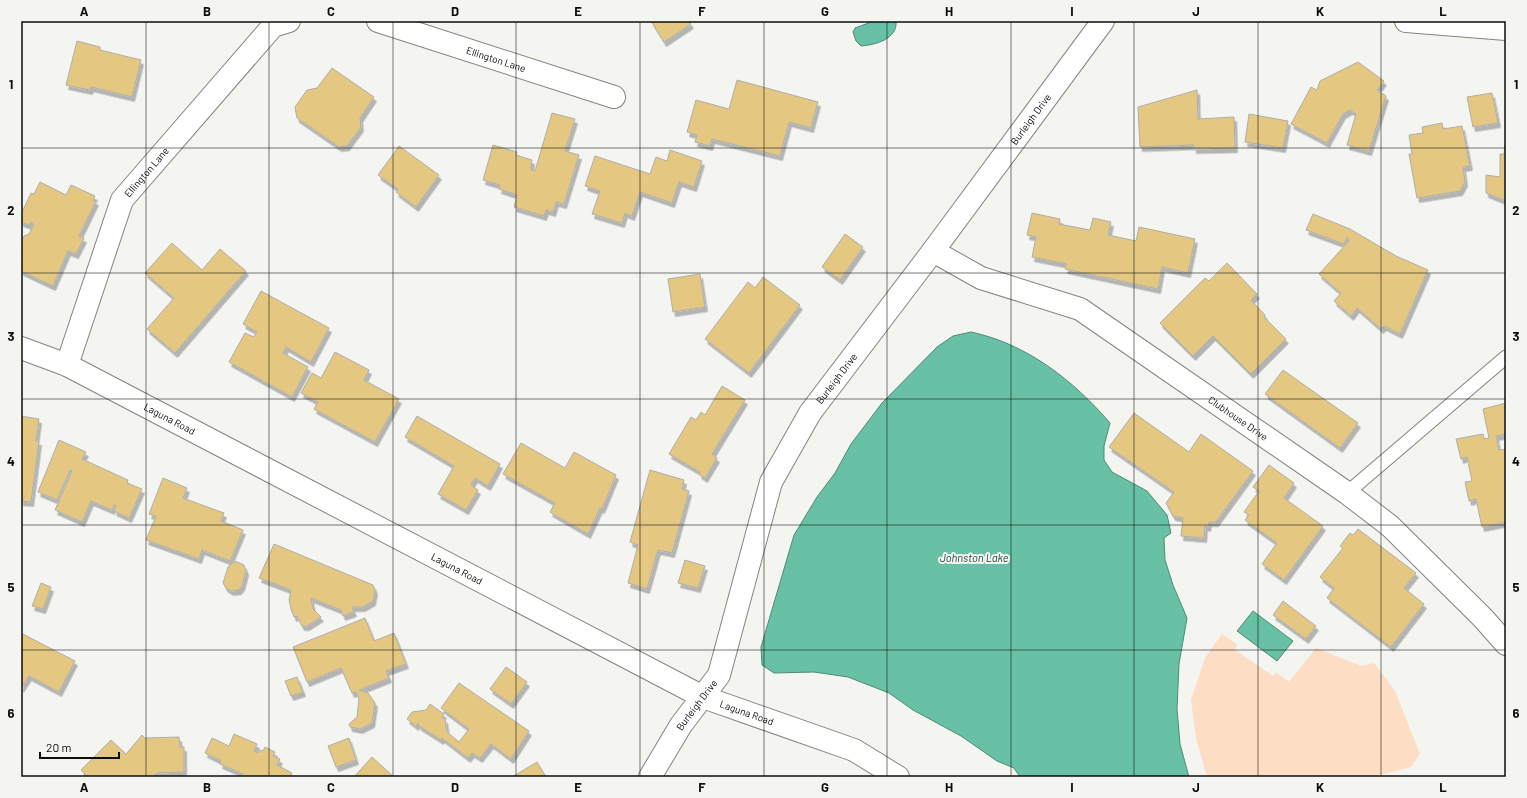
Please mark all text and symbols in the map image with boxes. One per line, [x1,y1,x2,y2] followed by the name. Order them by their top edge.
[80,3,89,19] text: A
[203,3,211,19] text: B
[327,3,335,19] text: C
[451,3,459,19] text: D
[574,3,582,19] text: E
[698,3,706,19] text: F
[821,3,829,19] text: G
[945,3,953,19] text: H
[1070,3,1074,19] text: I
[1192,3,1200,19] text: J
[1316,3,1324,19] text: K
[1439,3,1447,19] text: L
[465,44,527,74] street label: Ellington Lane
[9,76,13,92] text: 1
[1514,76,1518,92] text: 1
[1008,91,1053,147] street label: Burleigh Drive
[122,145,171,199] street label: Ellington Lane
[7,202,15,218] text: 2
[1512,202,1520,218] text: 2
[7,328,15,344] text: 3
[1512,328,1520,344] text: 3
[813,351,859,406] street label: Burleigh Drive
[1206,393,1270,443] street label: Clubhouse Drive
[142,400,197,437] street label: Laguna Road
[7,453,15,469] text: 4
[1512,453,1520,469] text: 4
[429,550,485,587] street label: Laguna Road
[940,551,1009,564] water label: Johnston Lake
[7,579,15,595] text: 5
[1512,579,1520,595] text: 5
[673,677,719,732] street label: Burleigh Drive
[718,697,775,727] street label: Laguna Road
[8,705,15,721] text: 6
[1513,705,1520,721] text: 6
[40,734,119,760] scale bar
[46,740,72,754] text: 20 m
[80,779,89,795] text: A
[203,779,211,795] text: B
[327,779,335,795] text: C
[451,779,459,795] text: D
[574,779,582,795] text: E
[698,779,706,795] text: F
[821,779,829,795] text: G
[945,779,953,795] text: H
[1070,779,1074,795] text: I
[1192,779,1200,795] text: J
[1316,779,1324,795] text: K
[1439,779,1447,795] text: L

